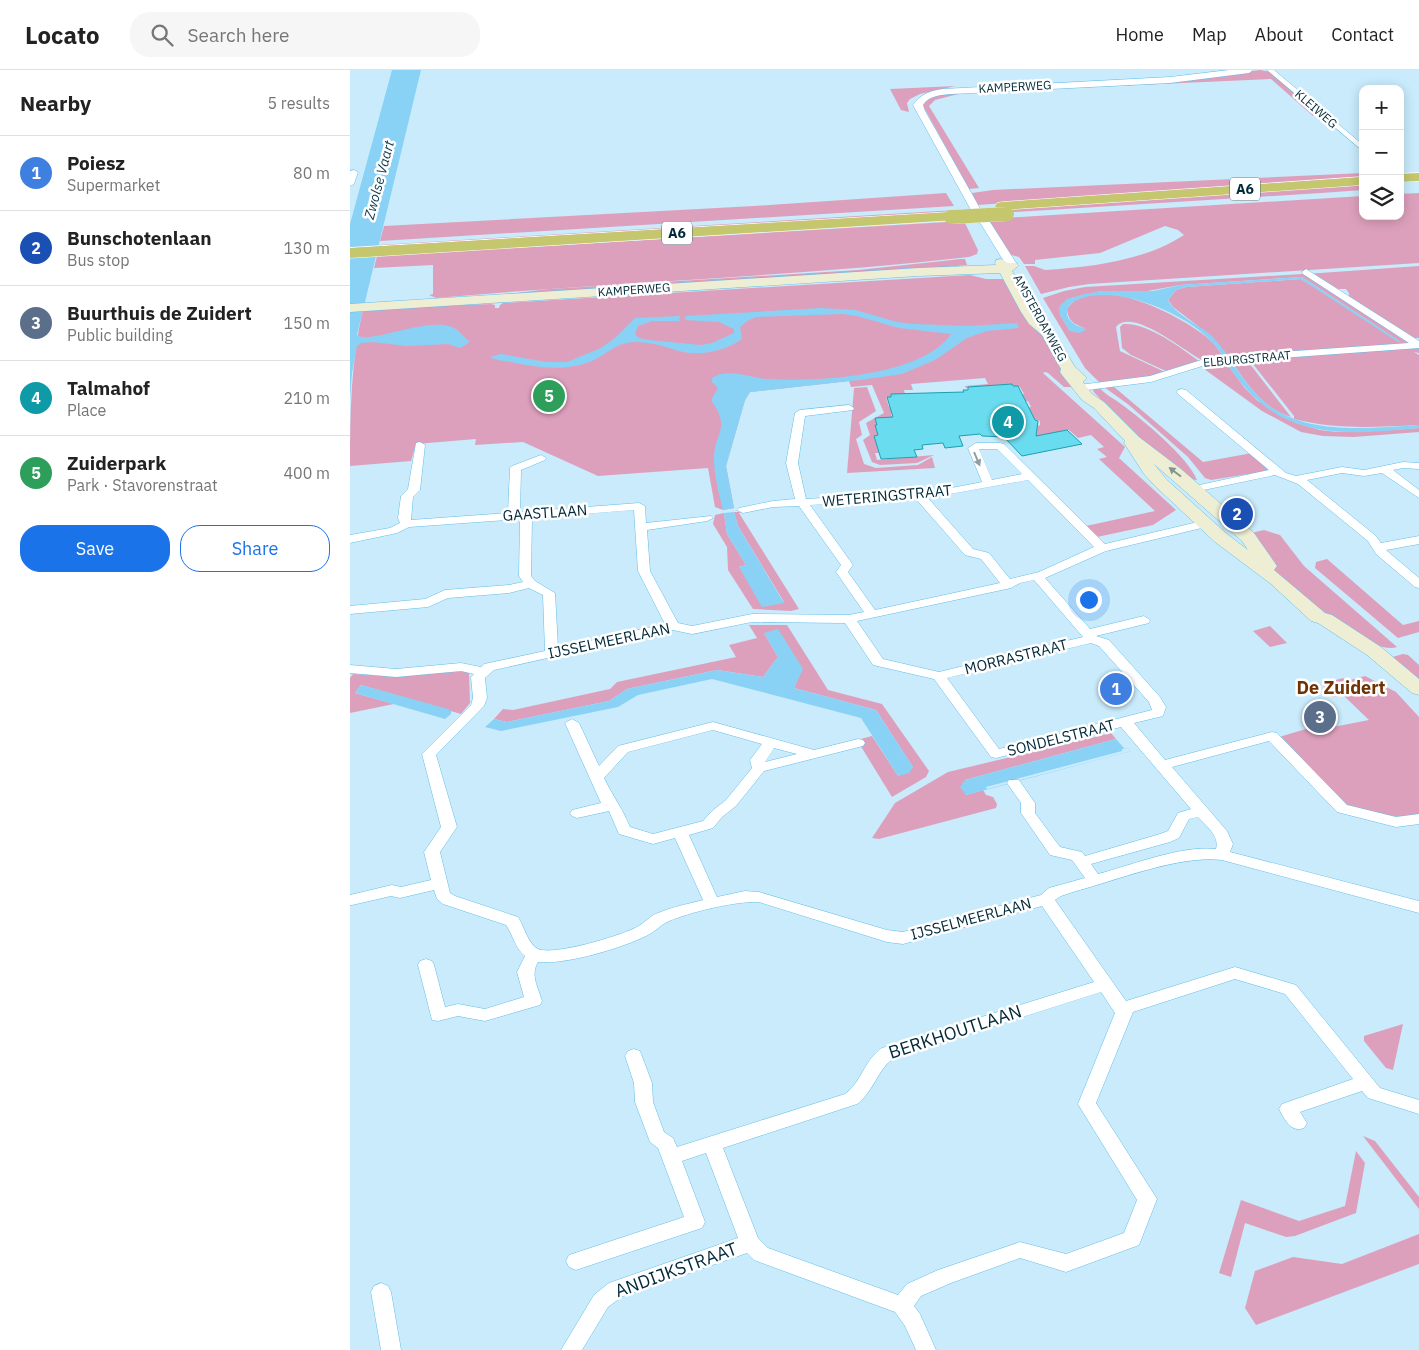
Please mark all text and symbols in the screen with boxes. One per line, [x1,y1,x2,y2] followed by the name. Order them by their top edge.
[130,12,480,57] search box
[25,19,100,51] text: Locato
[148,21,176,49] icon: search
[188,23,289,47] text: Search here
[1116,23,1164,46] text: Home
[1192,23,1227,46] text: Map
[1255,23,1303,46] text: About
[1331,23,1394,46] text: Contact
[978,77,1052,96] street label: KAMPERWEG
[1359,85,1404,220] map controls
[1359,85,1404,130] button: +
[1292,86,1341,131] street label: KLEIWEG
[20,89,91,117] text: Nearby
[267,93,330,113] text: 5 results
[1359,130,1404,175] button: −
[360,138,398,222] water label: Zwolse Vaart
[67,151,125,175] text: Poiesz
[31,163,41,183] text: 1
[293,163,330,183] text: 80 m
[67,175,160,195] text: Supermarket
[1359,175,1404,220] button: layers
[1230,178,1260,200] road number: A6
[662,222,692,244] road number: A6
[67,226,212,250] text: Bunschotenlaan
[31,238,41,258] text: 2
[283,238,330,258] text: 130 m
[67,250,130,270] text: Bus stop
[1010,272,1071,364] street label: AMSTERDAMWEG
[597,279,671,300] street label: KAMPERWEG
[67,301,252,325] text: Buurthuis de Zuidert
[31,313,41,333] text: 3
[283,313,330,333] text: 150 m
[67,325,173,345] text: Public building
[1203,347,1292,370] street label: ELBURGSTRAAT
[67,376,150,400] text: Talmahof
[533,377,565,415] pin: 5
[31,388,41,408] text: 4
[283,388,330,408] text: 210 m
[67,400,106,420] text: Place
[992,403,1024,441] pin: 4
[67,451,166,475] text: Zuiderpark
[974,452,982,466] one-way arrow
[31,463,41,483] text: 5
[283,463,330,483] text: 400 m
[1169,467,1182,478] one-way arrow
[67,475,218,495] text: Park · Stavorenstraat
[821,480,953,511] street label: WETERINGSTRAAT
[1221,495,1253,533] pin: 2
[502,500,588,525] street label: GAASTLAAN
[20,525,170,572] button: Save
[180,525,330,572] button: Share
[1076,587,1102,613] your location
[546,618,672,663] street label: IJSSELMEERLAAN
[962,634,1070,678] street label: MORRASTRAAT
[1100,670,1132,708] pin: 1
[1297,676,1386,699] district label: De Zuidert
[1304,698,1336,736] pin: 3
[1005,715,1117,760] street label: SONDELSTRAAT
[908,893,1033,944] street label: IJSSELMEERLAAN
[885,999,1024,1064] street label: BERKHOUTLAAN
[611,1237,740,1302] street label: ANDIJKSTRAAT

